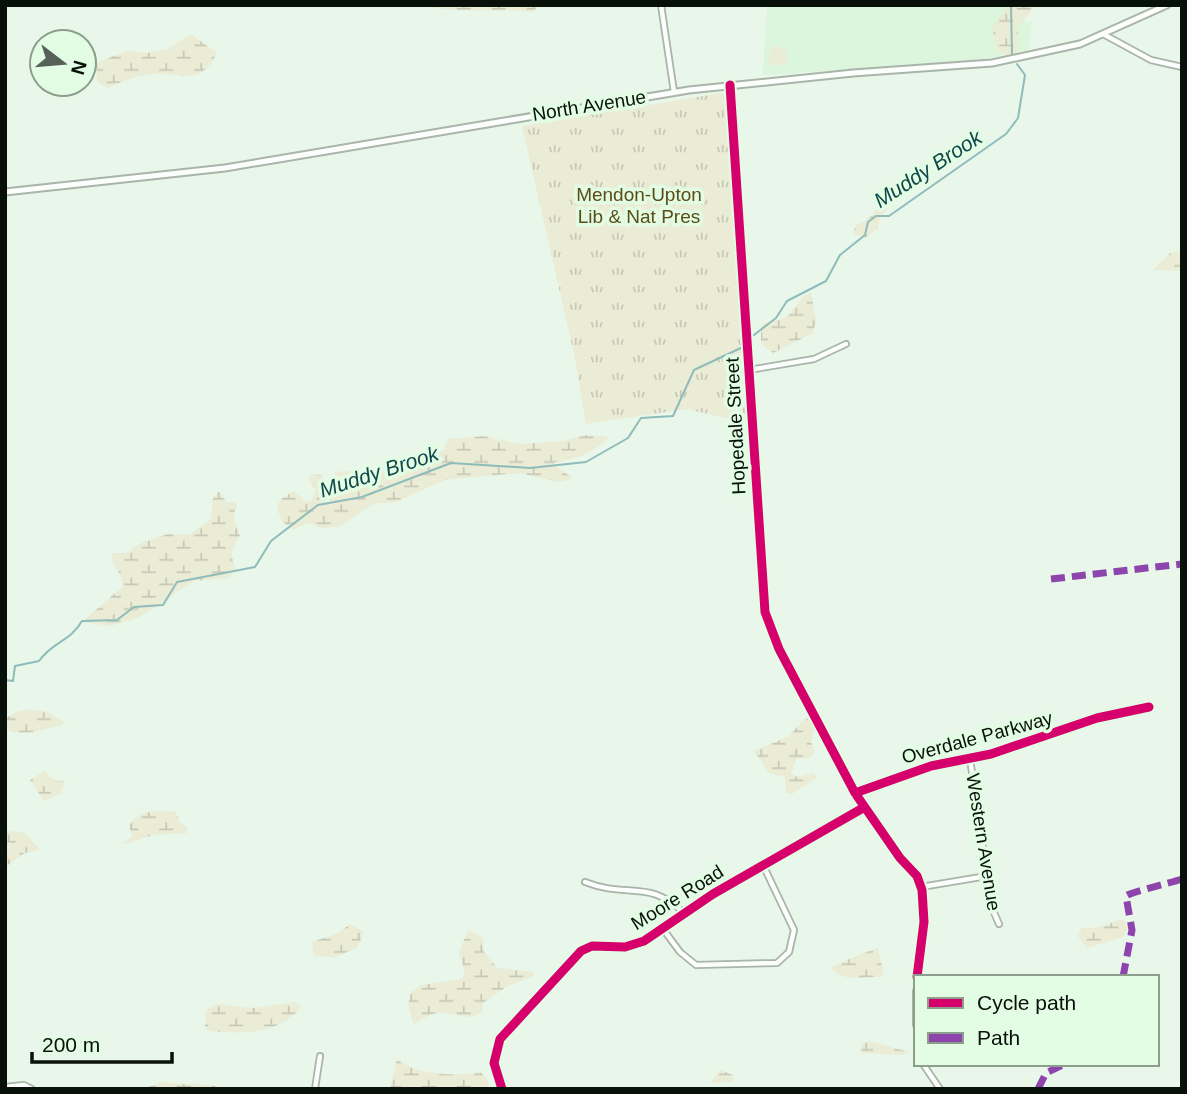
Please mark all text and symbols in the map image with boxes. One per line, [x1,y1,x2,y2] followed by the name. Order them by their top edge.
[28,28,98,98] north arrow
[67,58,91,77] text: N
[531,86,647,125] street label: North Avenue
[870,124,987,212] water label: Muddy Brook
[576,184,702,227] park label: Mendon-Upton Lib & Nat Pres
[721,356,750,495] street label: Hopedale Street
[316,441,443,502] water label: Muddy Brook
[899,707,1055,768] street label: Overdale Parkway
[962,772,1005,912] street label: Western Avenue
[627,861,727,934] street label: Moore Road
[914,975,1159,1066] legend
[977,991,1076,1014] text: Cycle path
[32,1020,172,1064] scale bar
[977,1026,1020,1049] text: Path
[42,1033,100,1056] text: 200 m

